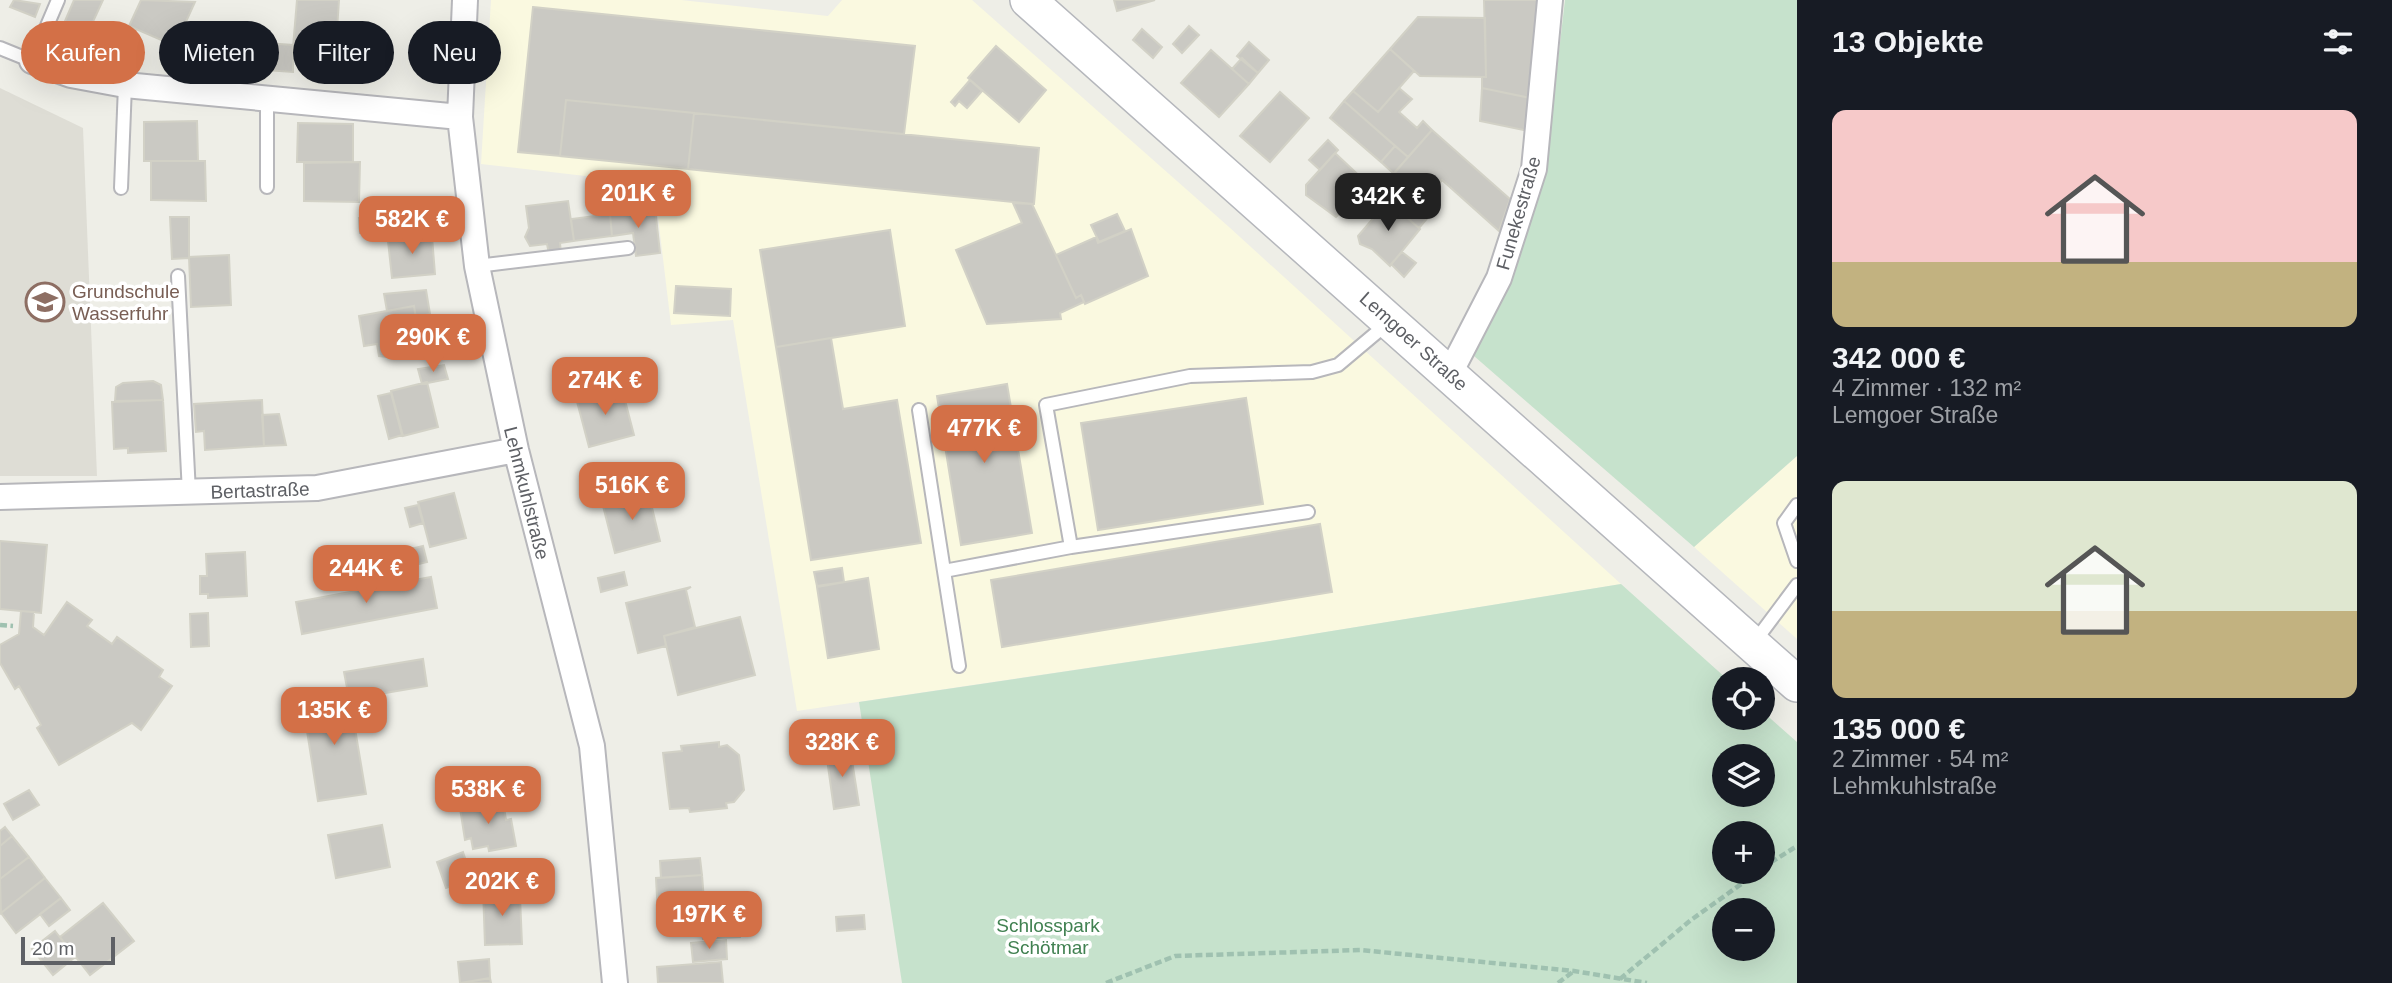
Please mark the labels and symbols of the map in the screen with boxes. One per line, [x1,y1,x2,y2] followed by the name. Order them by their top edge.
[1492,154,1545,272] street label: Funekestraße
[581,170,695,230] pin: 201K €
[1331,174,1445,233] pin: 342K €
[355,196,469,256] pin: 582K €
[24,281,66,323] school or university icon: Grundschule Wasserfuhr
[72,281,180,324] place label: Grundschule Wasserfuhr
[1356,288,1472,395] street label: Lemgoer Straße
[376,314,490,374] pin: 290K €
[548,358,662,417] pin: 274K €
[927,406,1041,465] pin: 477K €
[500,424,553,562] street label: Lehmkuhlstraße
[575,462,689,522] pin: 516K €
[210,478,310,503] street label: Bertastraße
[309,546,423,605] pin: 244K €
[277,688,391,747] pin: 135K €
[785,720,899,779] pin: 328K €
[431,766,545,826] pin: 538K €
[445,858,559,918] pin: 202K €
[652,892,766,951] pin: 197K €
[996,915,1100,958] park label: Schlosspark Schötmar
[21,934,116,966] scale bar

